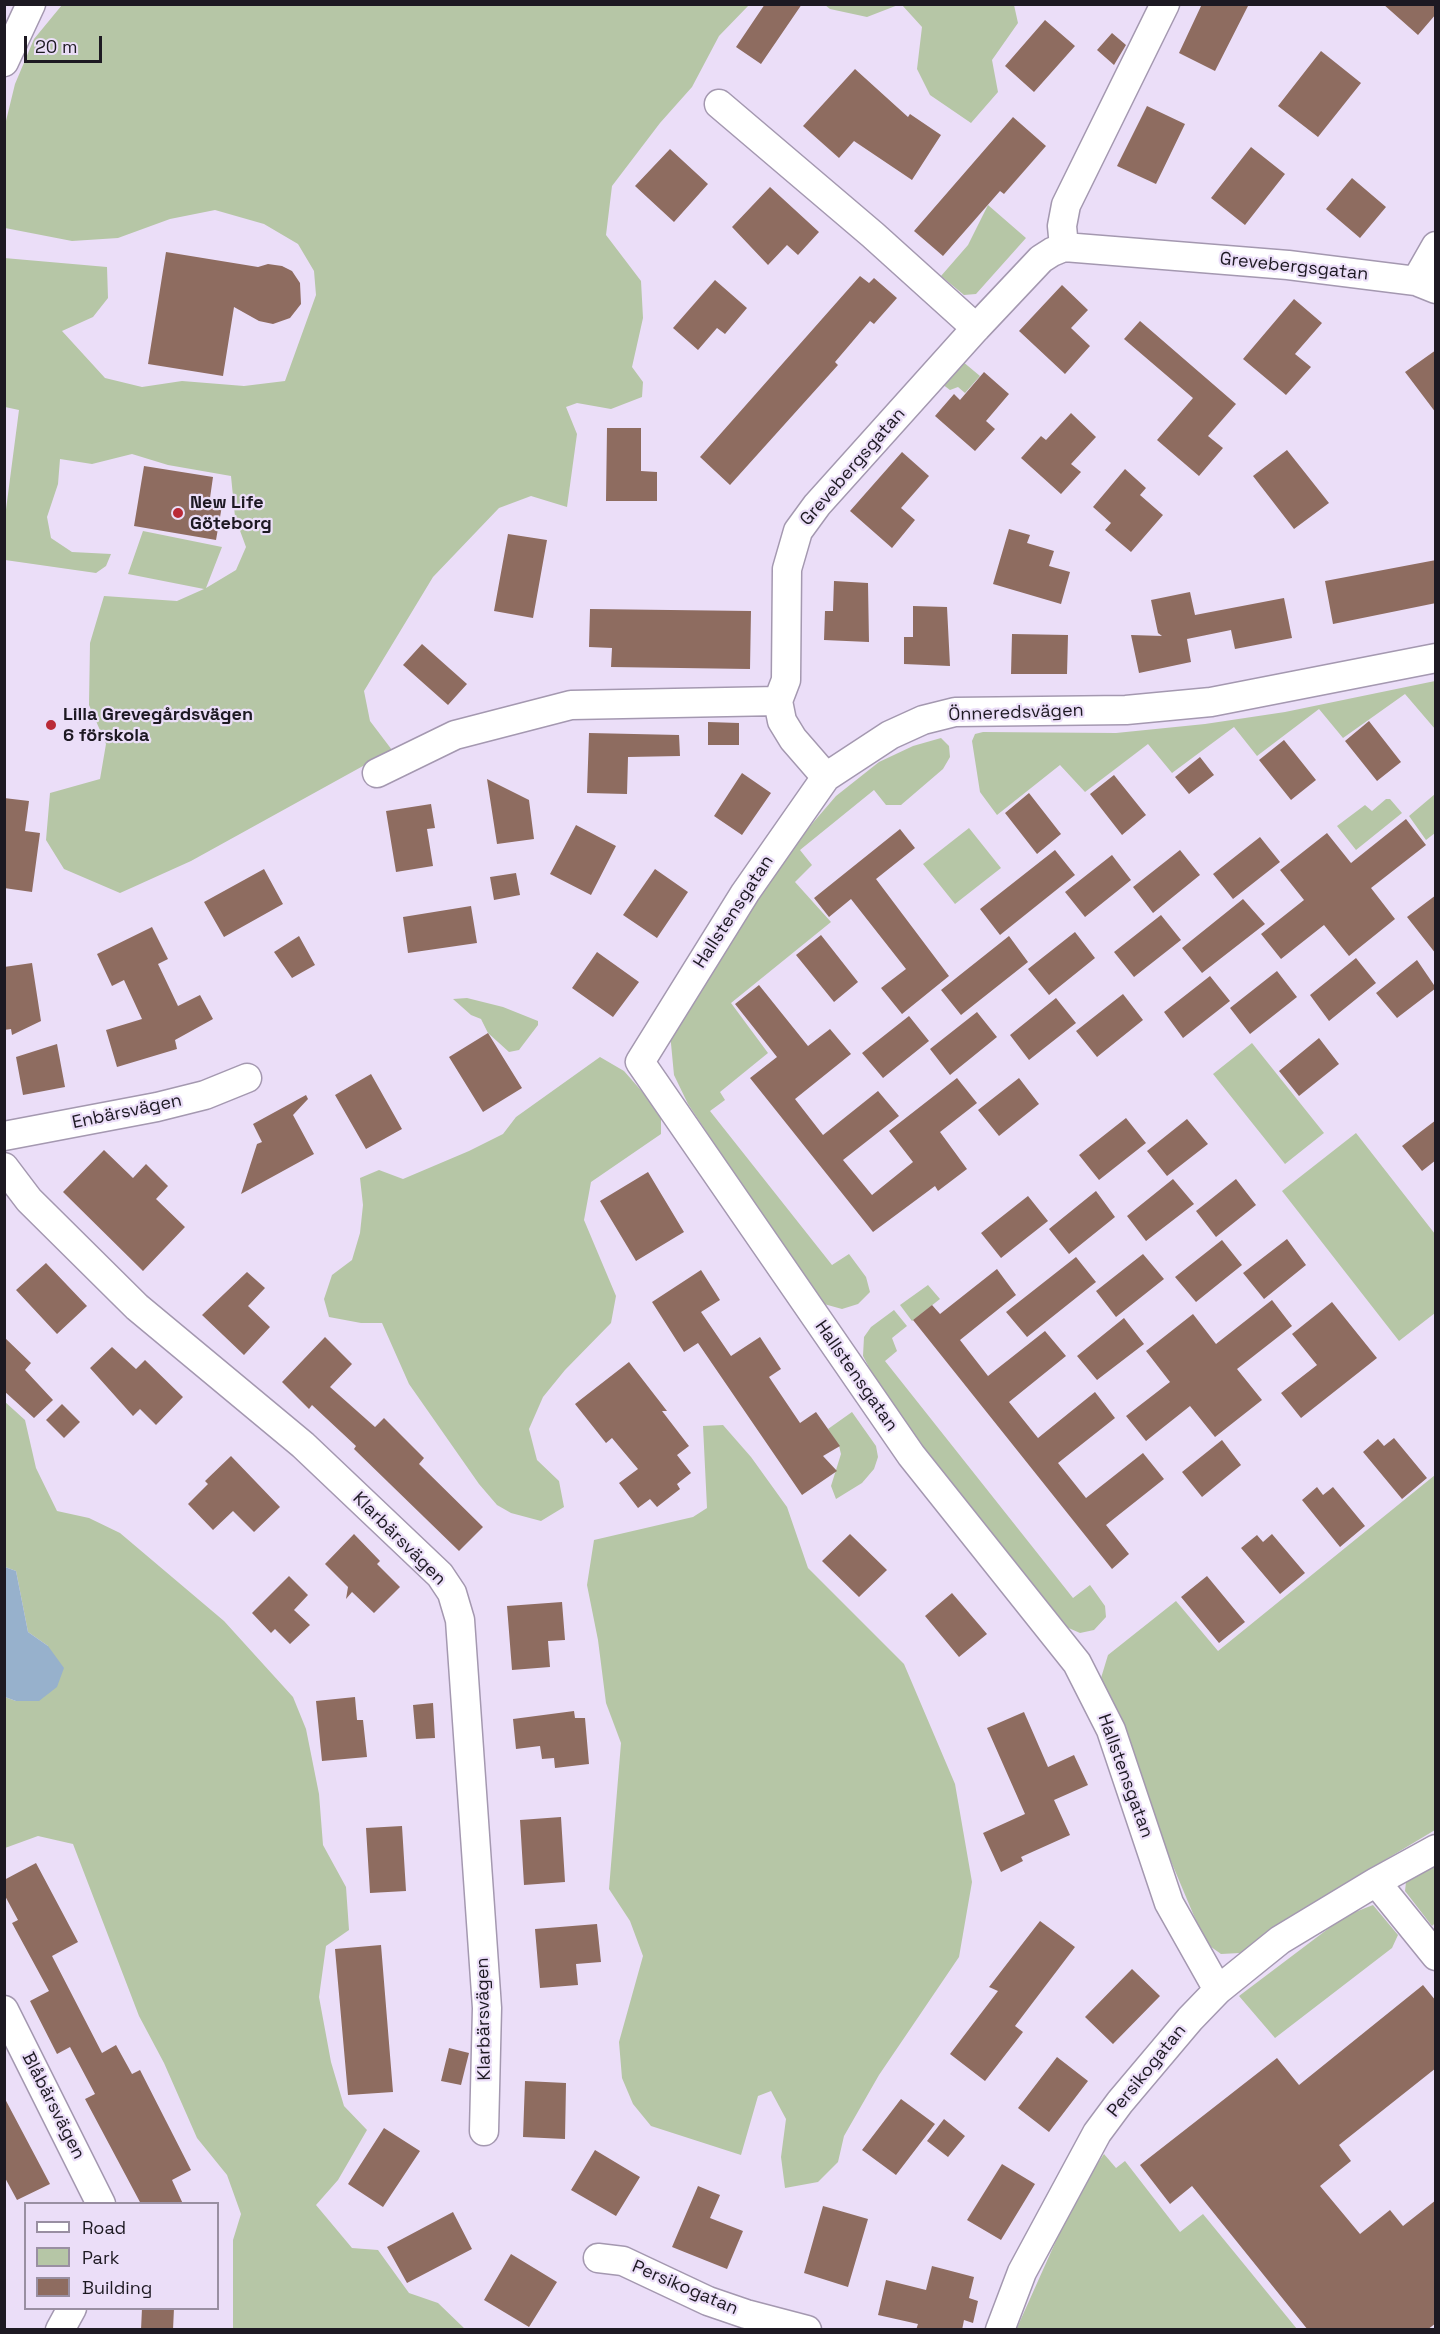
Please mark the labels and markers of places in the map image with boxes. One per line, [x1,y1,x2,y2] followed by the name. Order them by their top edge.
[190,492,272,534] place label: New Life Göteborg
[171,506,185,520] marker: New Life Göteborg
[63,704,253,746] place label: Lilla Grevegårdsvägen 6 förskola
[44,718,58,732] marker: Lilla Grevegårdsvägen 6 förskola

